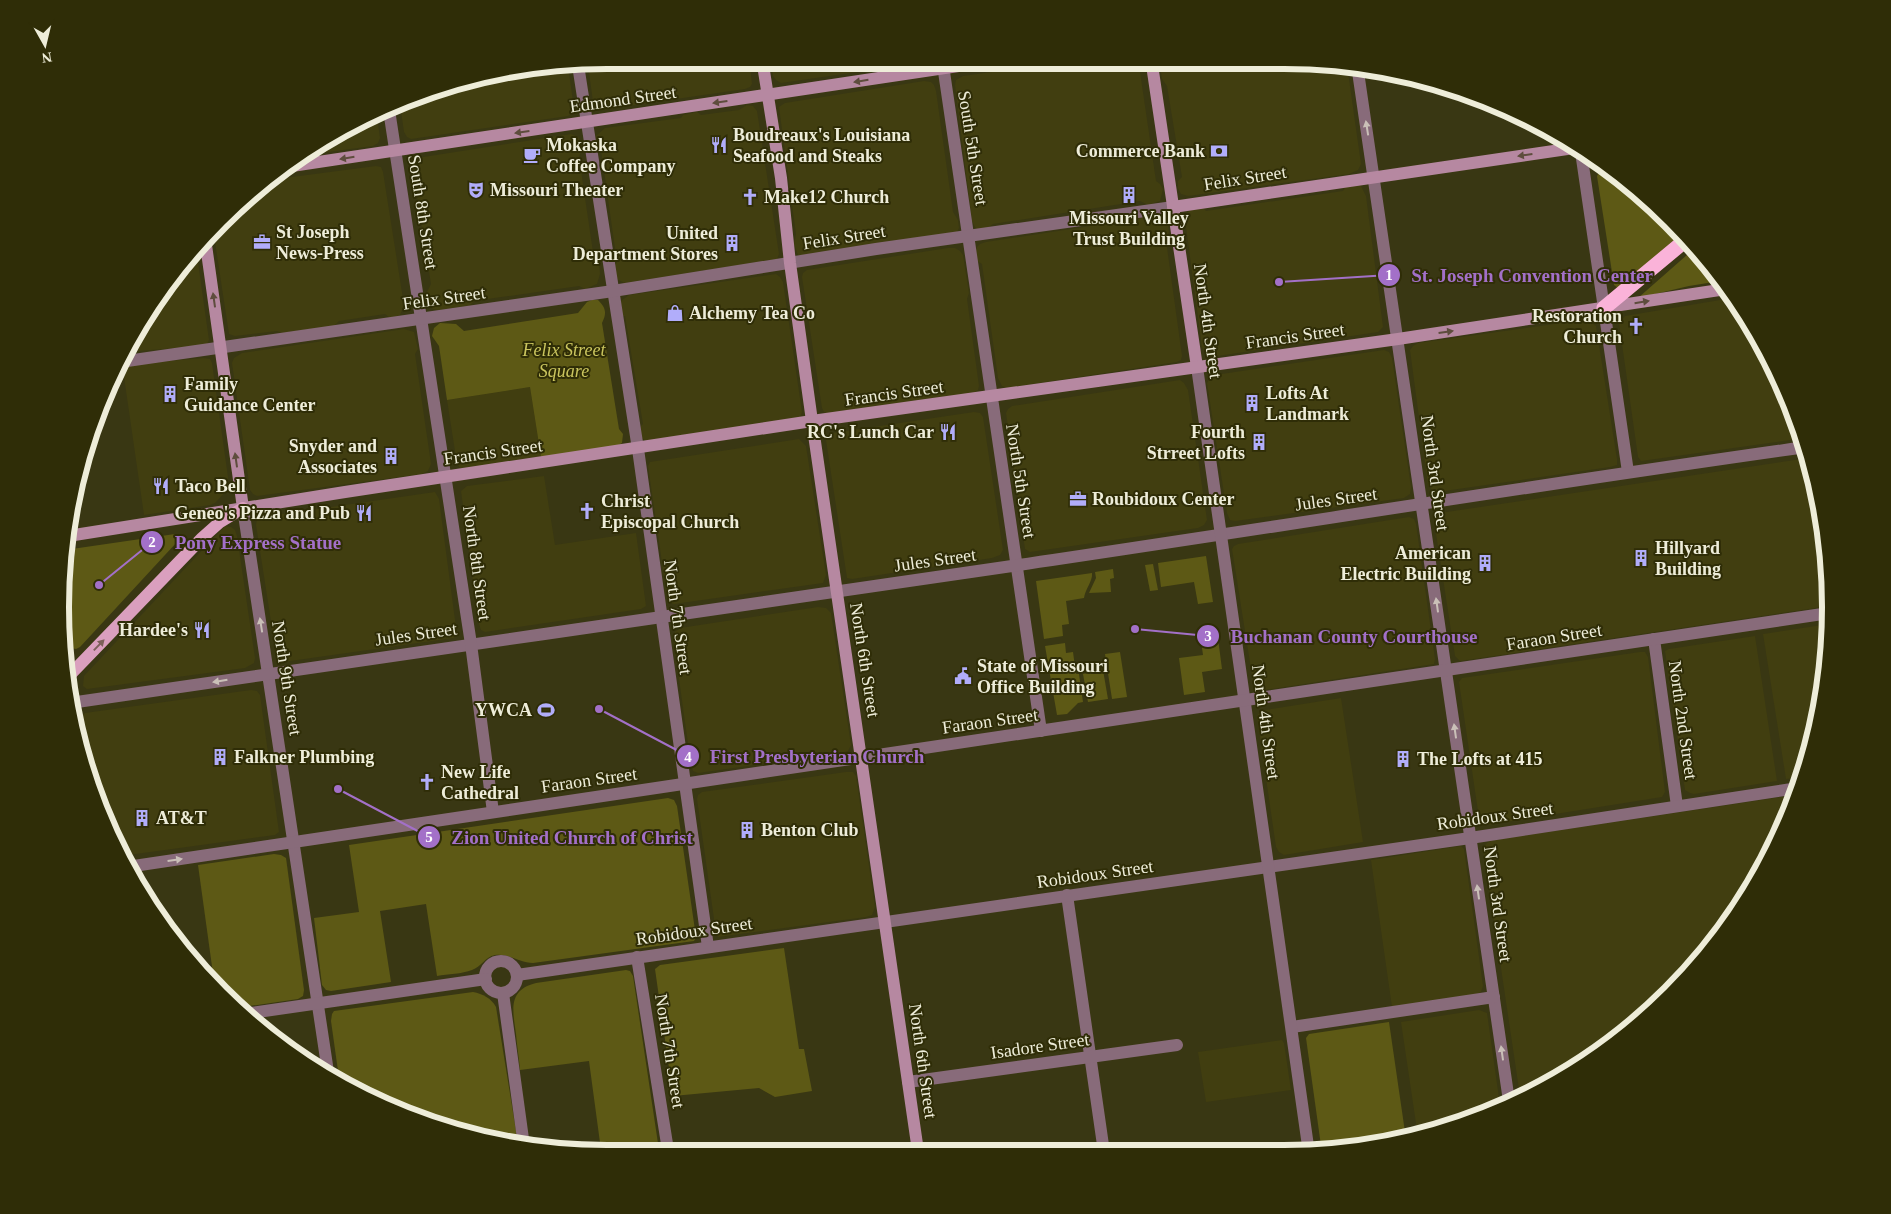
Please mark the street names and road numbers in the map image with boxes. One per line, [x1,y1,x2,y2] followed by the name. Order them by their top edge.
[568,82,678,116] street label: Edmond Street
[954,89,992,207] street label: South 5th Street
[404,153,442,271] street label: South 8th Street
[1202,162,1288,194] street label: Felix Street
[801,221,887,253] street label: Felix Street
[1190,262,1226,380] street label: North 4th Street
[401,282,487,314] street label: Felix Street
[1244,319,1346,353] street label: Francis Street
[843,376,945,410] street label: Francis Street
[1417,414,1453,532] street label: North 3rd Street
[1002,422,1040,540] street label: North 5th Street
[442,435,544,469] street label: Francis Street
[1294,483,1378,515] street label: Jules Street
[459,504,495,622] street label: North 8th Street
[893,544,977,576] street label: Jules Street
[660,558,696,676] street label: North 7th Street
[846,601,884,719] street label: North 6th Street
[374,618,458,650] street label: Jules Street
[268,619,306,737] street label: North 9th Street
[1505,620,1603,654] street label: Faraon Street
[1665,659,1701,781] street label: North 2nd Street
[1248,663,1284,781] street label: North 4th Street
[941,704,1039,738] street label: Faraon Street
[540,763,638,797] street label: Faraon Street
[1435,798,1555,834] street label: Robidoux Street
[1480,845,1516,963] street label: North 3rd Street
[1035,856,1155,892] street label: Robidoux Street
[634,913,754,949] street label: Robidoux Street
[651,992,689,1110] street label: North 7th Street
[905,1002,941,1120] street label: North 6th Street
[989,1029,1091,1063] street label: Isadore Street

